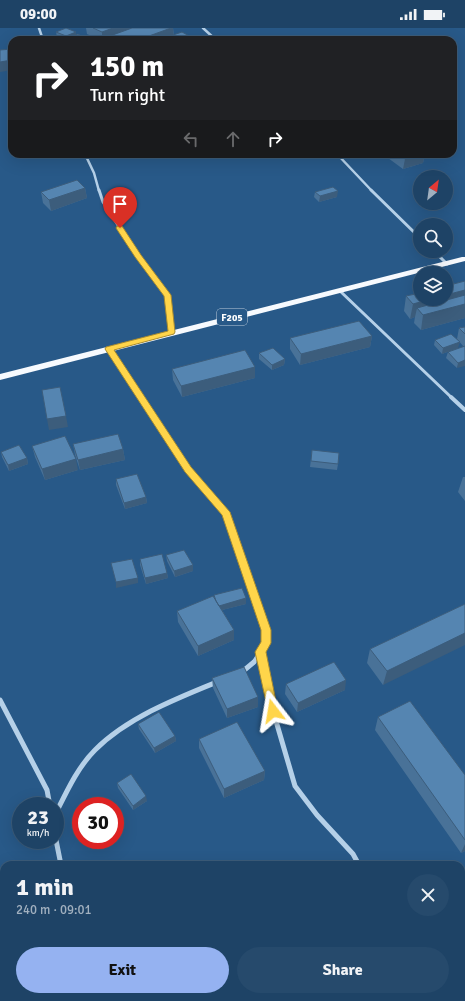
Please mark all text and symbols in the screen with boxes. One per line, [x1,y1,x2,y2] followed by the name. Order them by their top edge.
[20,5,57,23] text: 09:00
[90,50,164,84] text: 150 m
[24,52,76,104] icon: right
[90,84,165,106] text: Turn right
[180,128,202,150] icon: left
[222,128,244,150] icon: ahead
[264,128,286,150] icon: right
[413,170,453,210] north arrow
[413,170,453,306] map controls
[103,187,137,228] pin
[109,193,131,215] icon: arrive
[413,218,453,258] button: search
[413,266,453,306] button: layers
[217,309,247,325] road number: F205
[252,690,294,732] position arrow
[72,797,124,849] speed limit sign: 30
[27,805,49,830] text: 23
[27,827,49,839] text: km/h
[16,872,74,902] text: 1 min
[407,874,449,916] button: close
[16,902,92,918] text: 240 m · 09:01
[16,947,229,993] button: Exit
[237,947,449,993] button: Share

